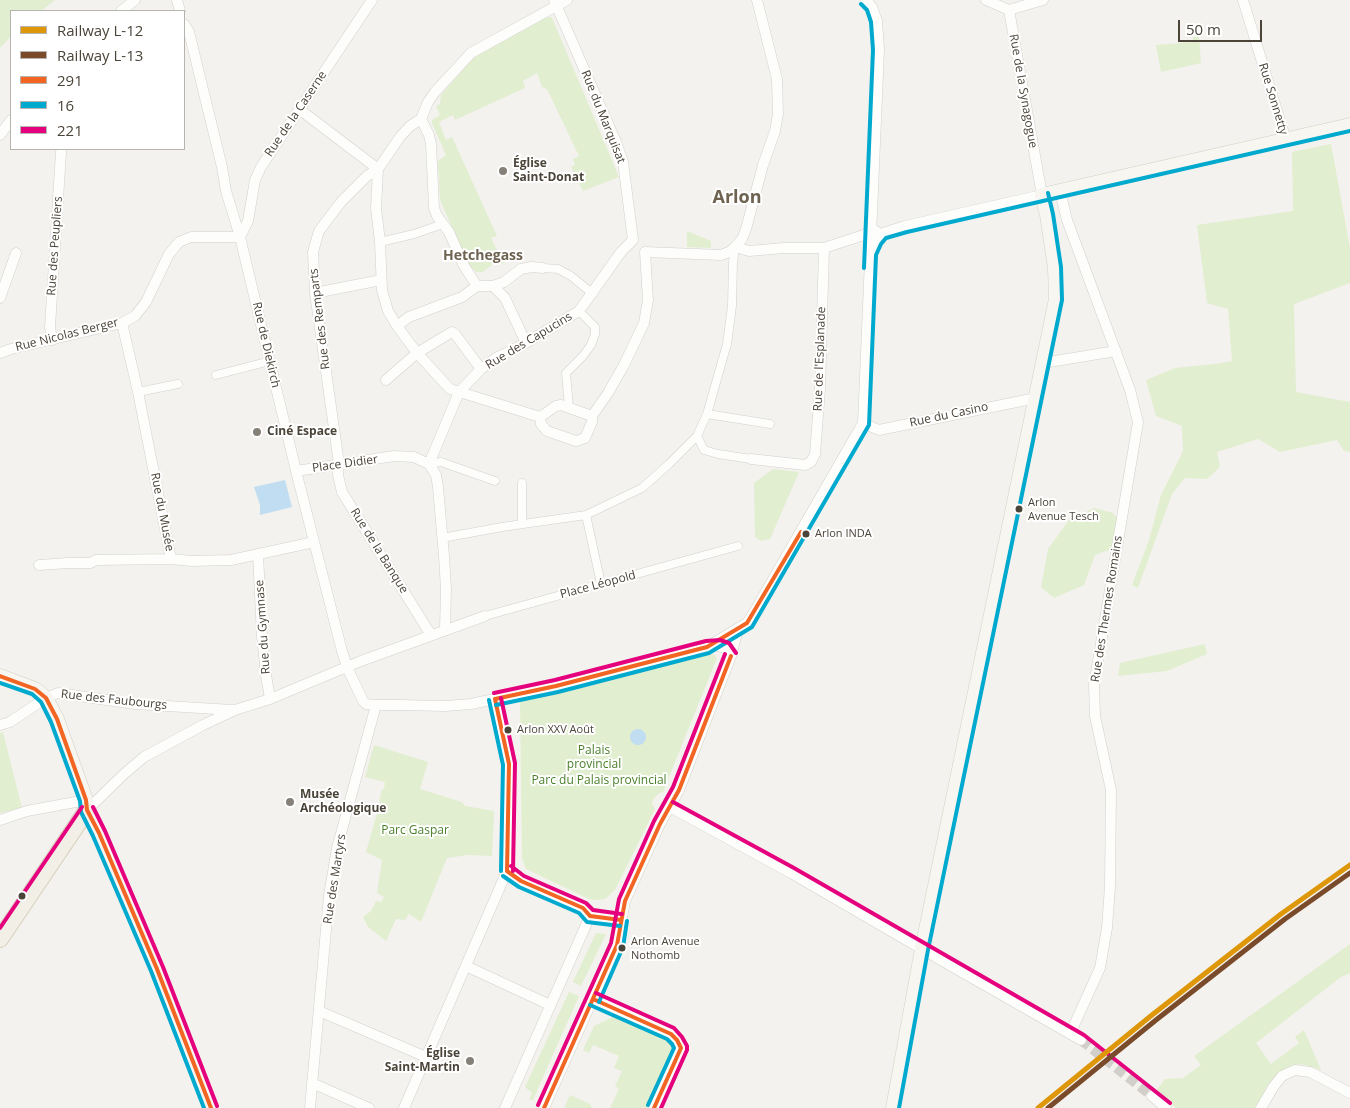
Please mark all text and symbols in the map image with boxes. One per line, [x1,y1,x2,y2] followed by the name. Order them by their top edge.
[10,10,185,150] legend
[1180,10,1264,42] scale bar
[1186,19,1221,39] text: 50 m
[57,20,143,40] text: Railway L-12
[1006,33,1040,149] street label: Rue de la Synagogue
[57,45,143,65] text: Railway L-13
[1255,61,1291,137] street label: Rue Sonnetty
[262,68,330,160] street label: Rue de la Caserne
[578,68,628,166] street label: Rue du Marquisat
[57,70,83,90] text: 291
[57,95,74,115] text: 16
[57,120,83,140] text: 221
[513,157,584,185] place label: Église Saint-Donat
[497,165,509,177] marker: Église Saint-Donat
[712,187,762,209] district label: Arlon
[44,196,66,296] street label: Rue des Peupliers
[443,248,523,264] district label: Hetchegass
[307,268,333,370] street label: Rue des Remparts
[249,301,283,389] street label: Rue de Diekirch
[811,306,829,412] street label: Rue de l'Esplanade
[483,310,575,372] street label: Rue des Capucins
[14,315,120,355] street label: Rue Nicolas Berger
[908,400,990,430] street label: Rue du Casino
[267,425,337,439] place label: Ciné Espace
[251,426,263,438] marker: Ciné Espace
[311,452,379,476] street label: Place Didier
[147,471,177,553] street label: Rue du Musée
[1028,496,1099,522] place label: Arlon Avenue Tesch
[1014,504,1024,514] marker: Arlon Avenue Tesch
[347,506,411,596] street label: Rue de la Banque
[815,527,872,541] place label: Arlon INDA
[801,529,811,539] marker: Arlon INDA
[1088,535,1126,683] street label: Rue des Thermes Romains
[559,568,637,602] street label: Place Léopold
[253,579,273,675] street label: Rue du Gymnase
[60,687,168,713] street label: Rue des Faubourgs
[517,723,594,737] place label: Arlon XXV Août
[503,725,513,735] marker: Arlon XXV Août
[567,744,621,772] park label: Palais provincial
[531,774,667,788] park label: Parc du Palais provincial
[300,788,386,816] place label: Musée Archéologique
[284,796,296,808] marker: Musée Archéologique
[381,824,449,838] park label: Parc Gaspar
[321,833,349,925] street label: Rue des Martyrs
[17,891,27,901] unlabelled marker
[631,935,700,961] place label: Arlon Avenue Nothomb
[617,943,627,953] marker: Arlon Avenue Nothomb
[385,1047,460,1075] place label: Église Saint-Martin
[464,1055,476,1067] marker: Église Saint-Martin

